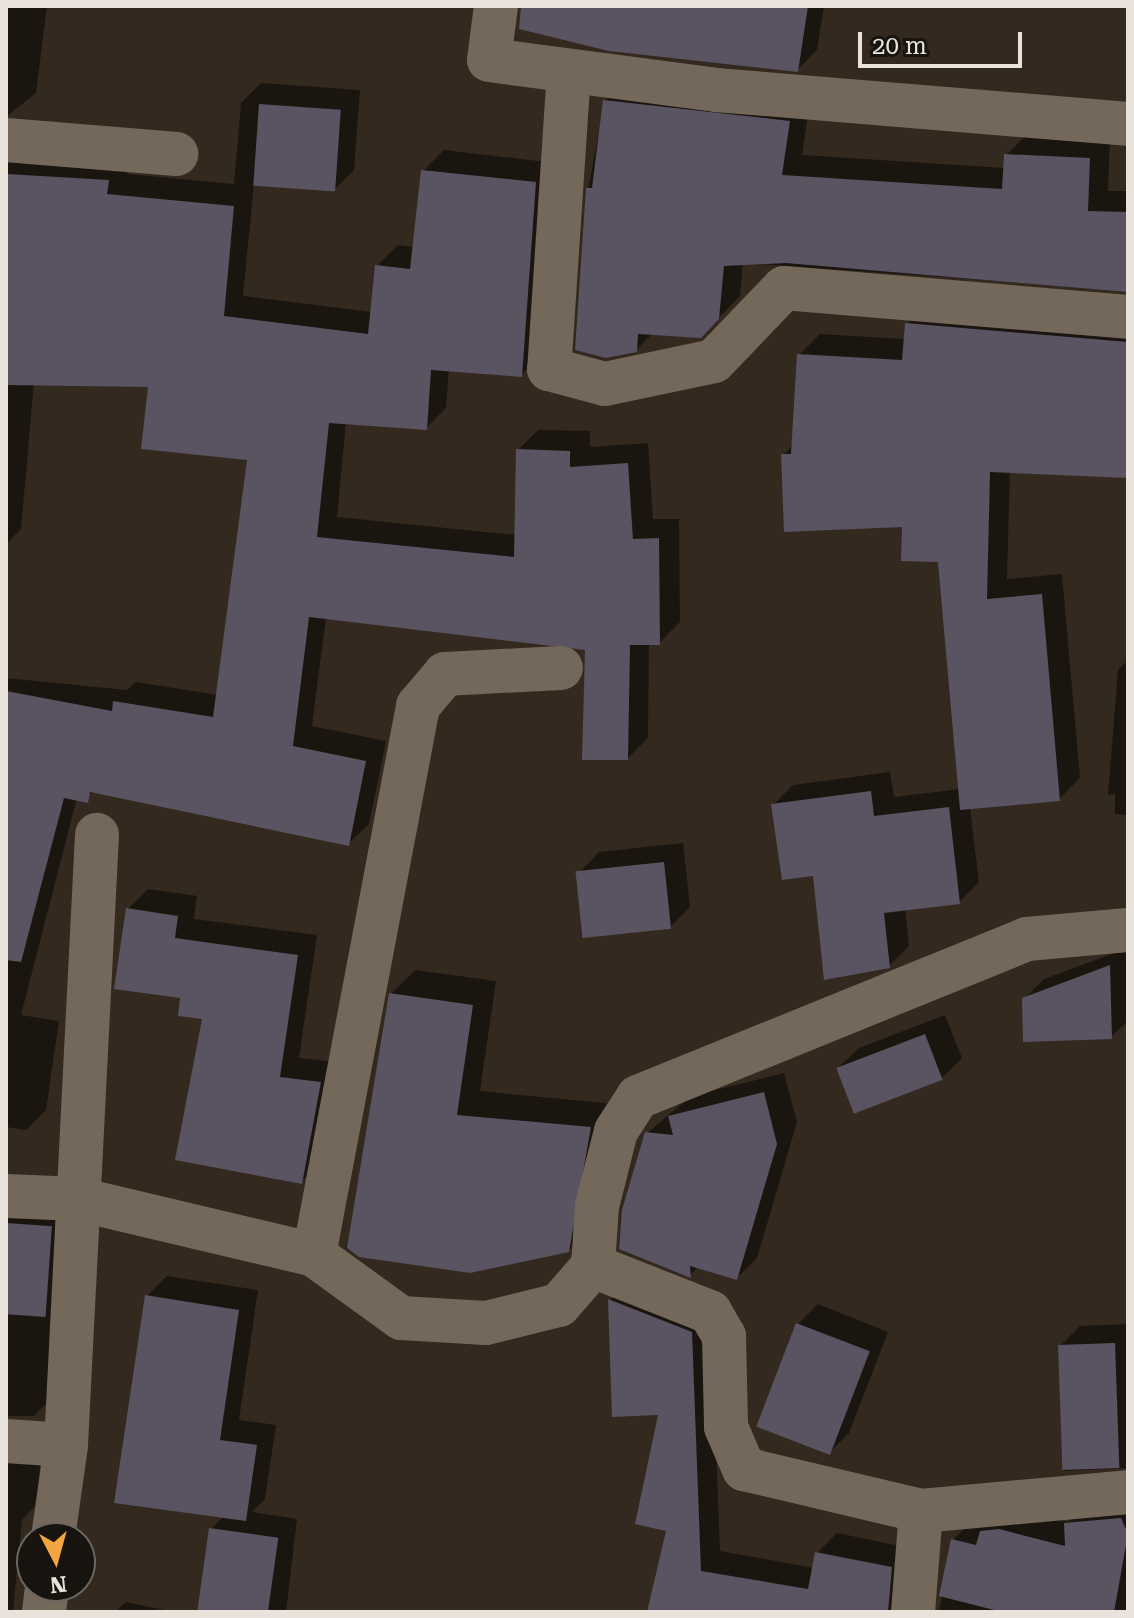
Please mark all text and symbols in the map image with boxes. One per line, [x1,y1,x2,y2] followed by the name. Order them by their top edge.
[862,16,1026,66] scale bar
[872,32,927,60] text: 20 m
[16,1522,96,1602] north arrow
[49,1571,68,1598] text: N

